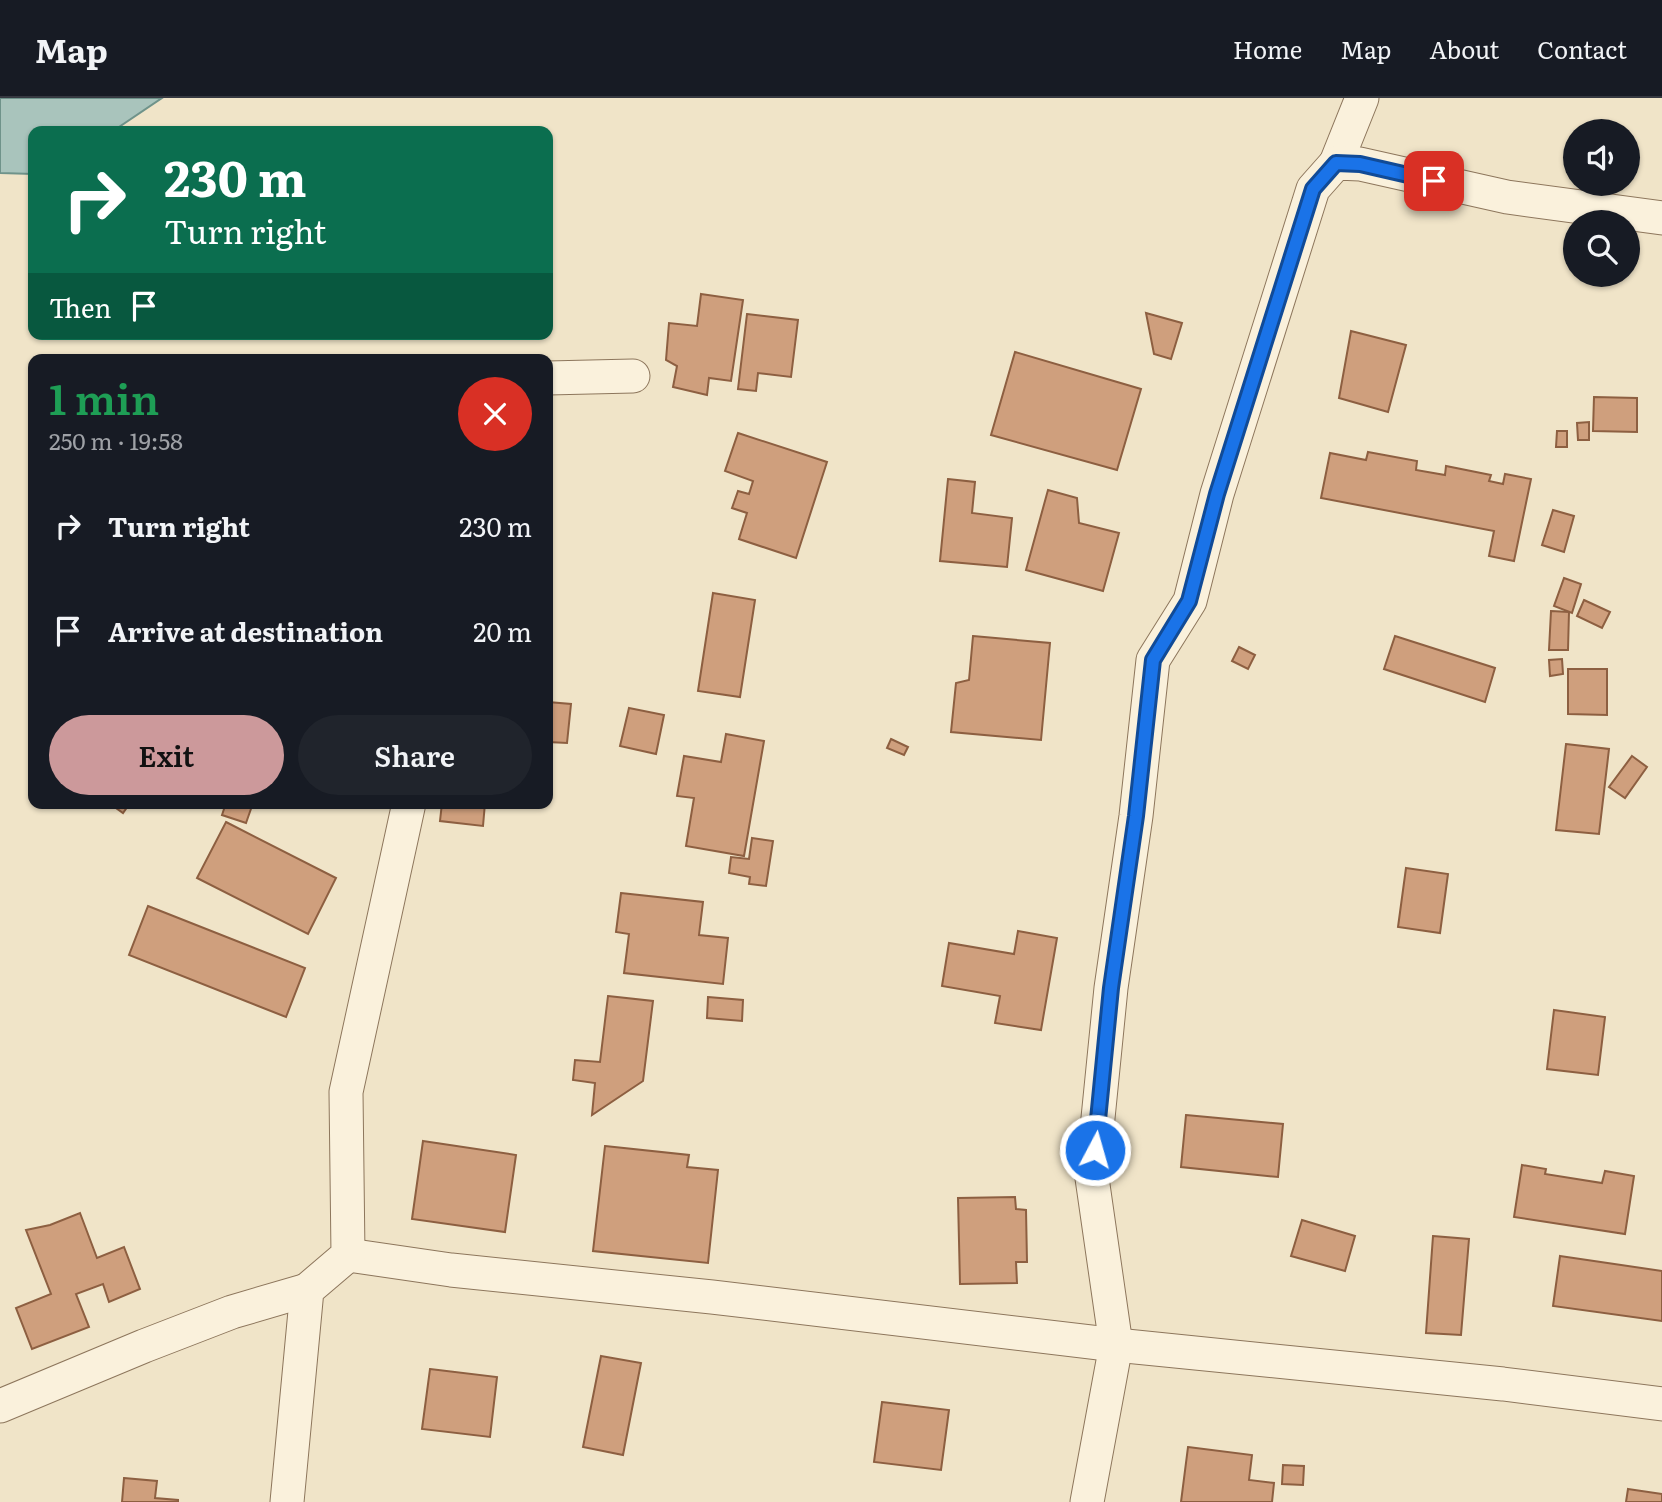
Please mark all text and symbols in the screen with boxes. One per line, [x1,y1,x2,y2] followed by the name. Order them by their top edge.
[35,24,108,73] text: Map
[1233,31,1302,66] text: Home
[1340,31,1391,66] text: Map
[1429,31,1499,66] text: About
[1537,31,1627,66] text: Contact
[1563,119,1640,287] map controls
[1563,119,1640,196] button: sound
[164,139,307,212] text: 230 m
[1404,151,1464,211] pin
[49,154,140,245] icon: right
[1415,162,1453,200] icon: arrive
[164,206,326,254] text: Turn right
[1563,210,1640,287] button: search
[49,287,111,326] text: Then
[125,287,163,325] icon: arrive
[49,366,159,428] text: 1 min
[458,377,532,451] button: close
[49,423,183,457] text: 250 m · 19:58
[108,506,250,545] text: Turn right
[459,506,532,545] text: 230 m
[49,507,87,545] icon: right
[108,611,383,650] text: Arrive at destination
[473,611,532,650] text: 20 m
[49,612,87,650] icon: arrive
[49,715,284,795] button: Exit
[298,715,532,795] button: Share
[1058,1113,1132,1187] position arrow

